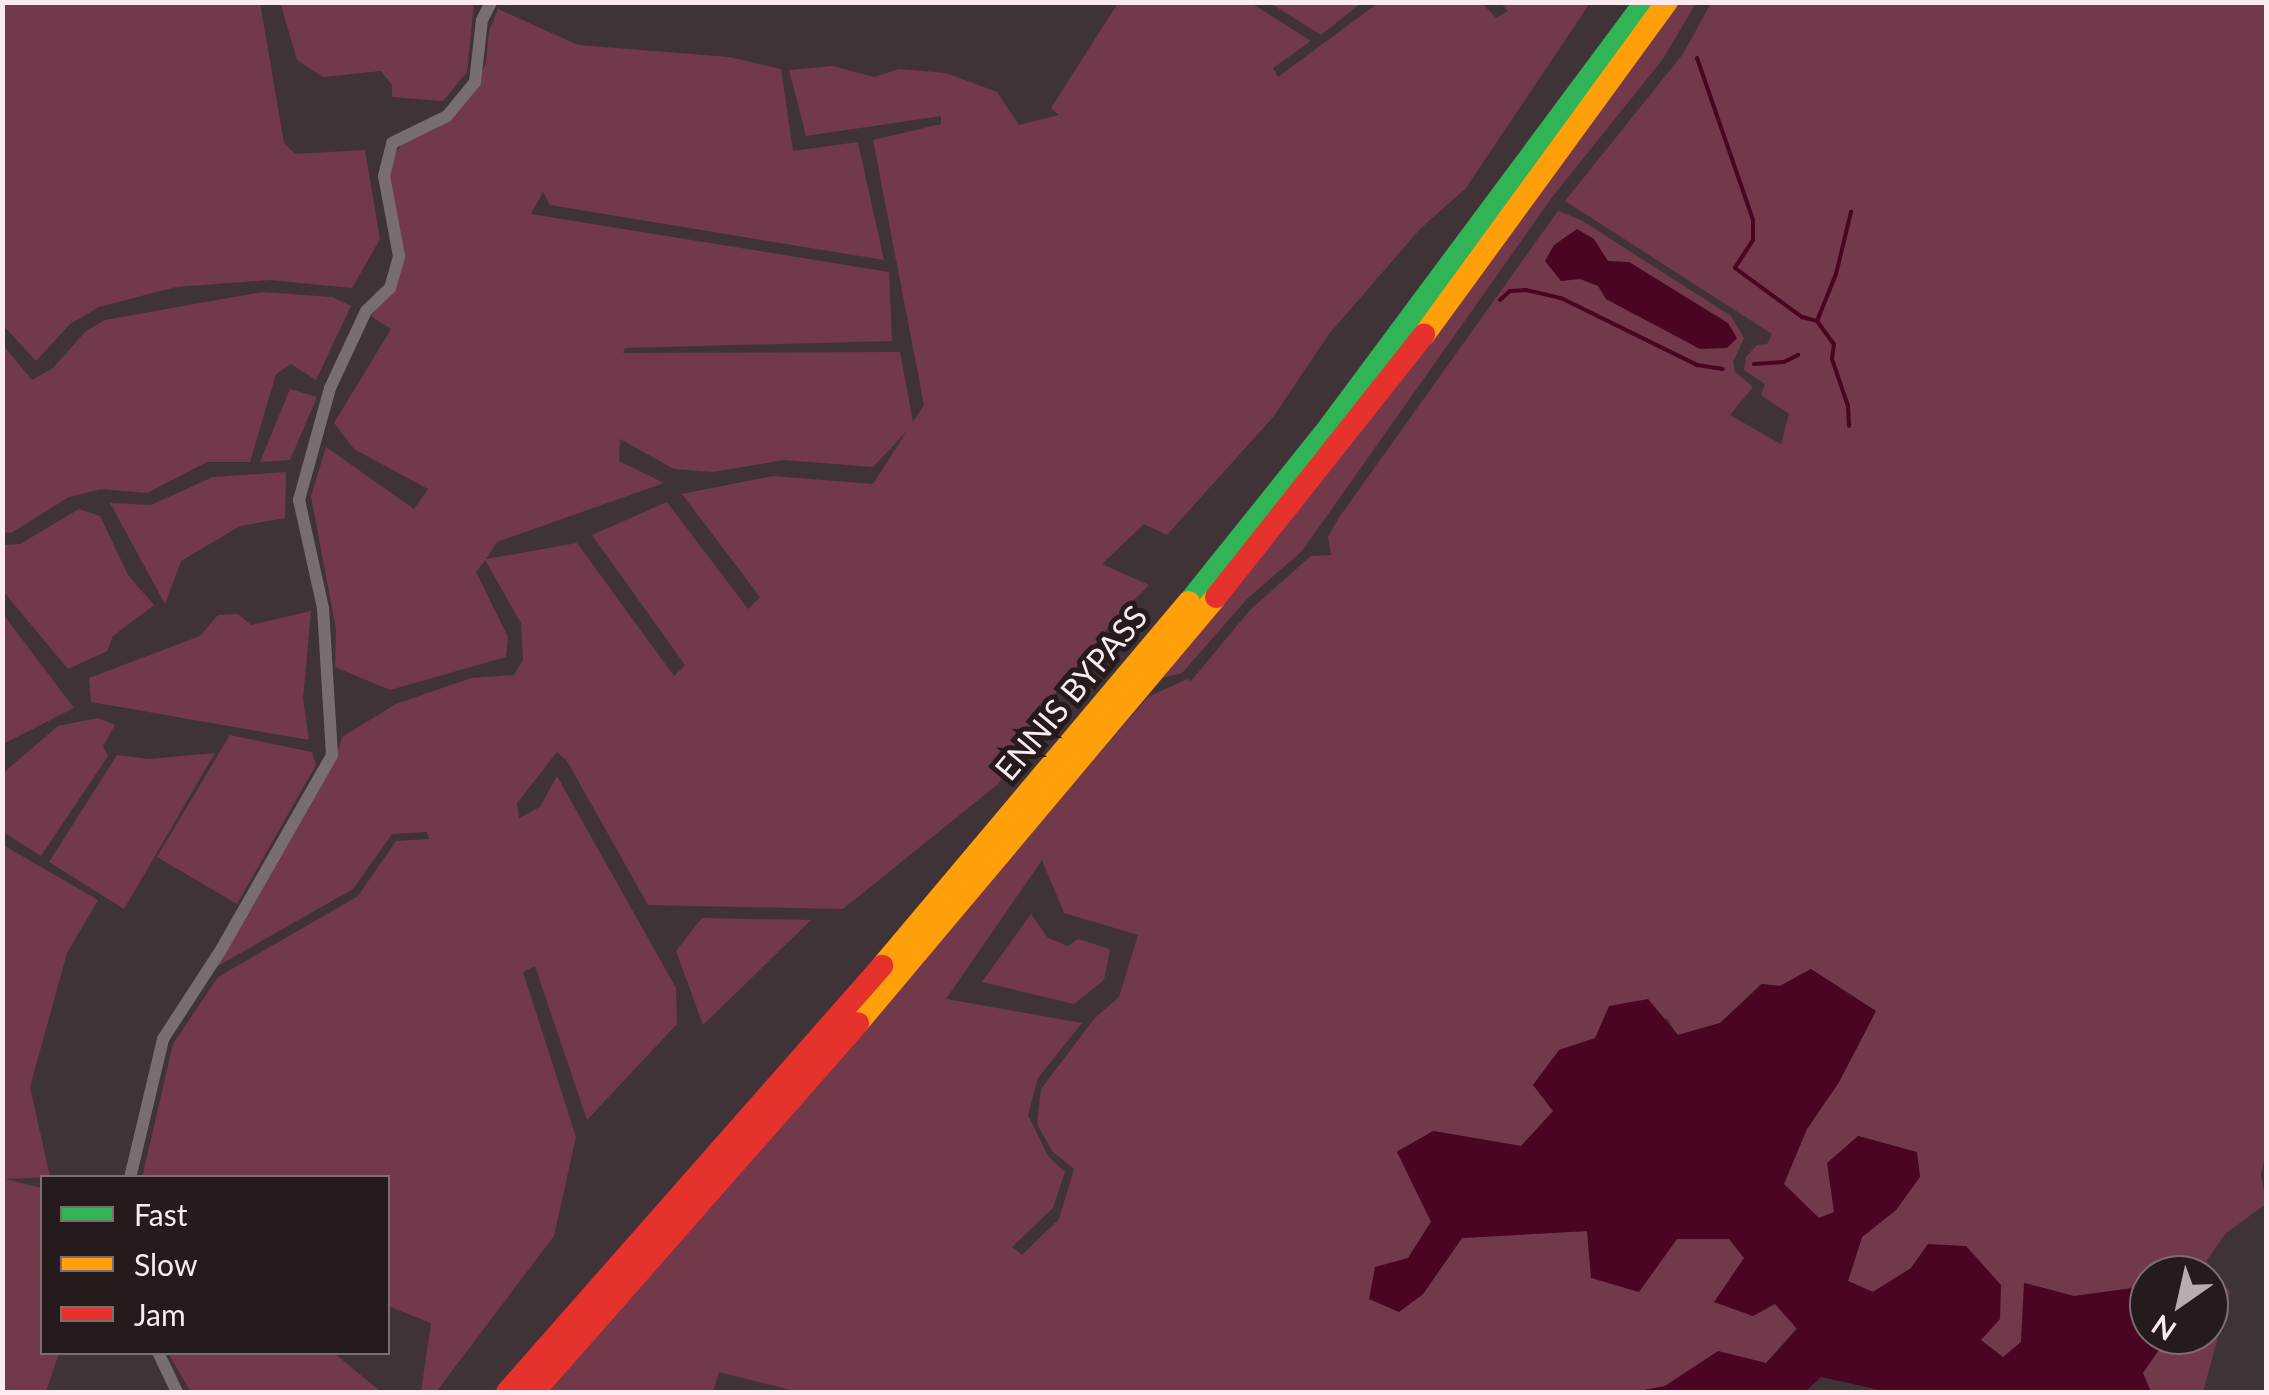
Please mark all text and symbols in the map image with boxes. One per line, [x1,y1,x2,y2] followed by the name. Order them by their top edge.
[987,598,1155,788] street label: ENNIS BYPASS
[40,1175,390,1355] legend
[134,1196,188,1232] text: Fast
[134,1246,197,1282] text: Slow
[2129,1255,2229,1355] north arrow
[134,1296,186,1332] text: Jam
[2145,1308,2182,1348] text: N

